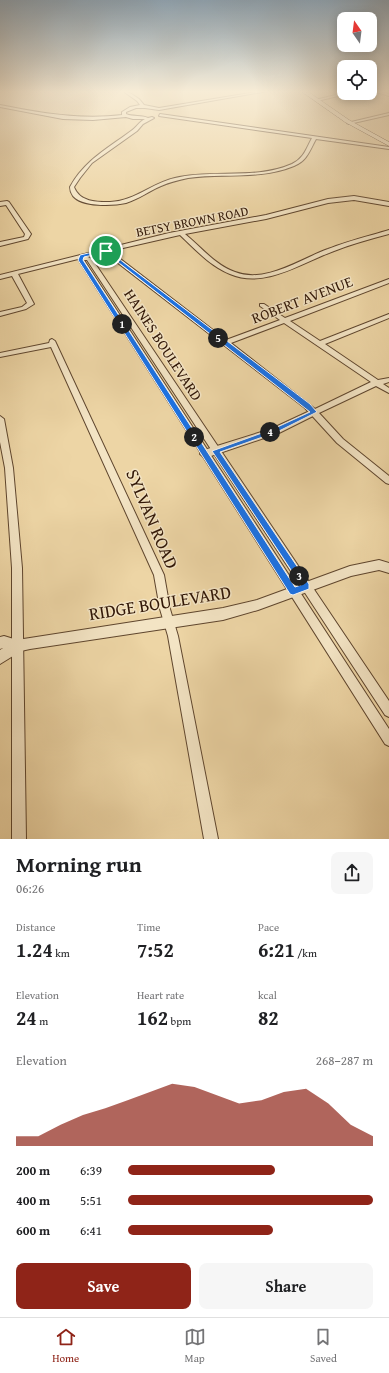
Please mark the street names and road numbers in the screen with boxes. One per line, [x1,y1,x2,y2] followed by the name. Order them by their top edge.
[134,201,250,242] street label: BETSY BROWN ROAD
[248,271,356,328] street label: ROBERT AVENUE
[119,285,207,405] street label: HAINES BOULEVARD
[119,465,186,573] street label: SYLVAN ROAD
[87,578,233,627] street label: RIDGE BOULEVARD

